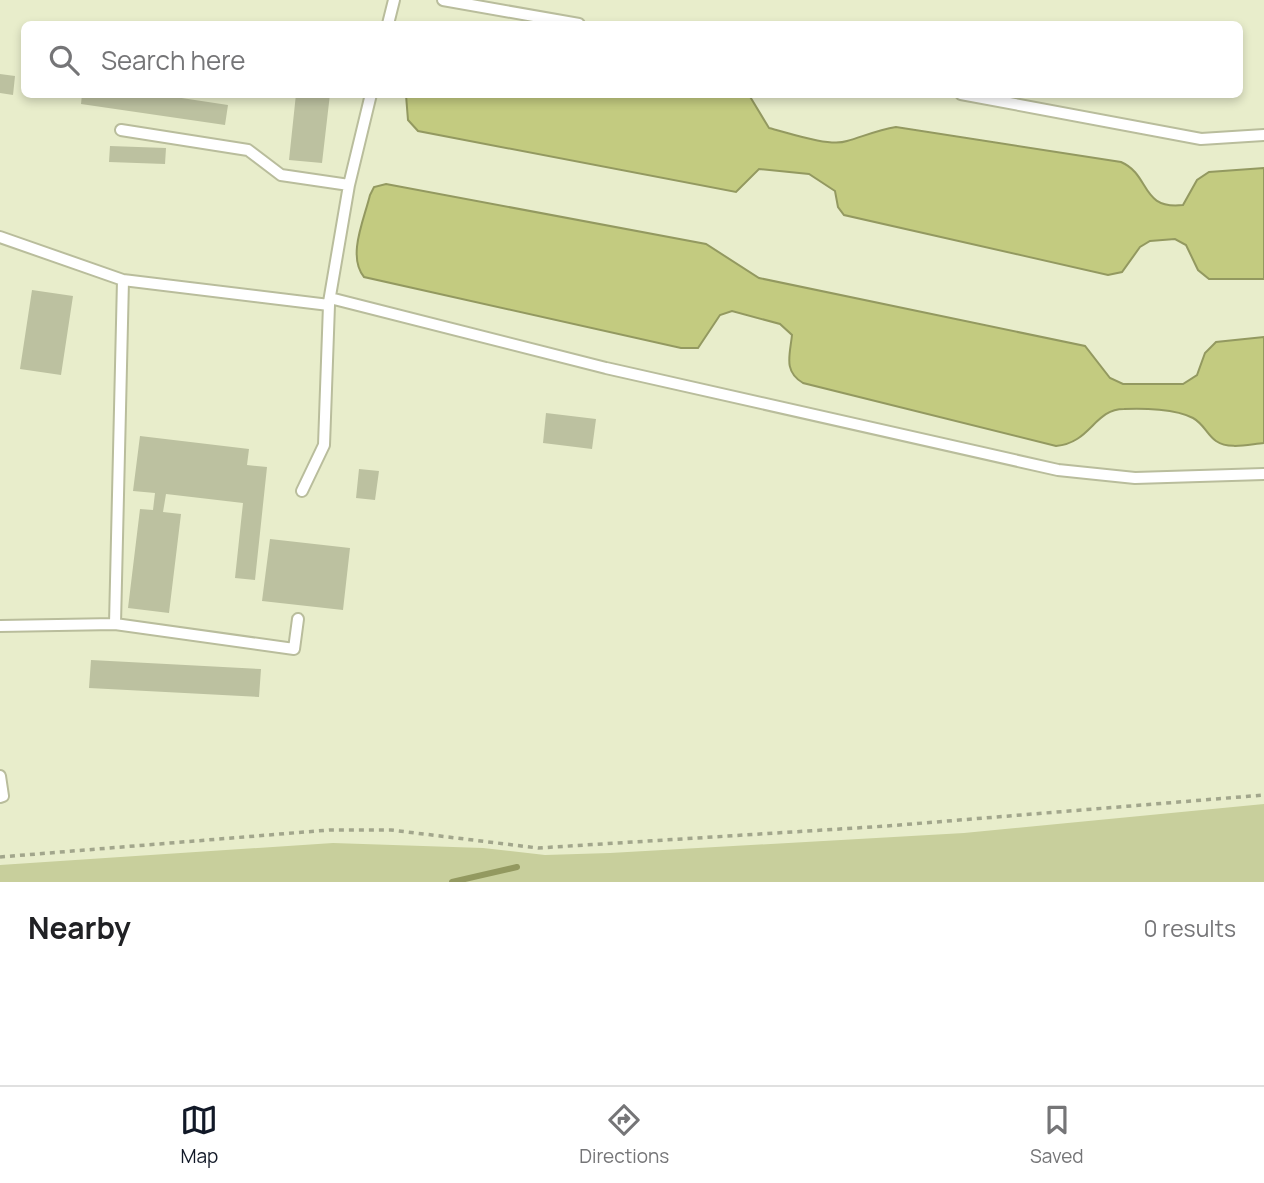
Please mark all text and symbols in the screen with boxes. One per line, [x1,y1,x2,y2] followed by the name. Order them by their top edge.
[21,21,1243,98] search box
[45,41,83,79] icon: search
[101,42,246,78] text: Search here
[28,907,131,948] text: Nearby
[1143,912,1236,944] text: 0 results
[180,1101,218,1169] tab: Map
[579,1101,669,1169] tab: Directions
[1030,1101,1084,1169] tab: Saved

